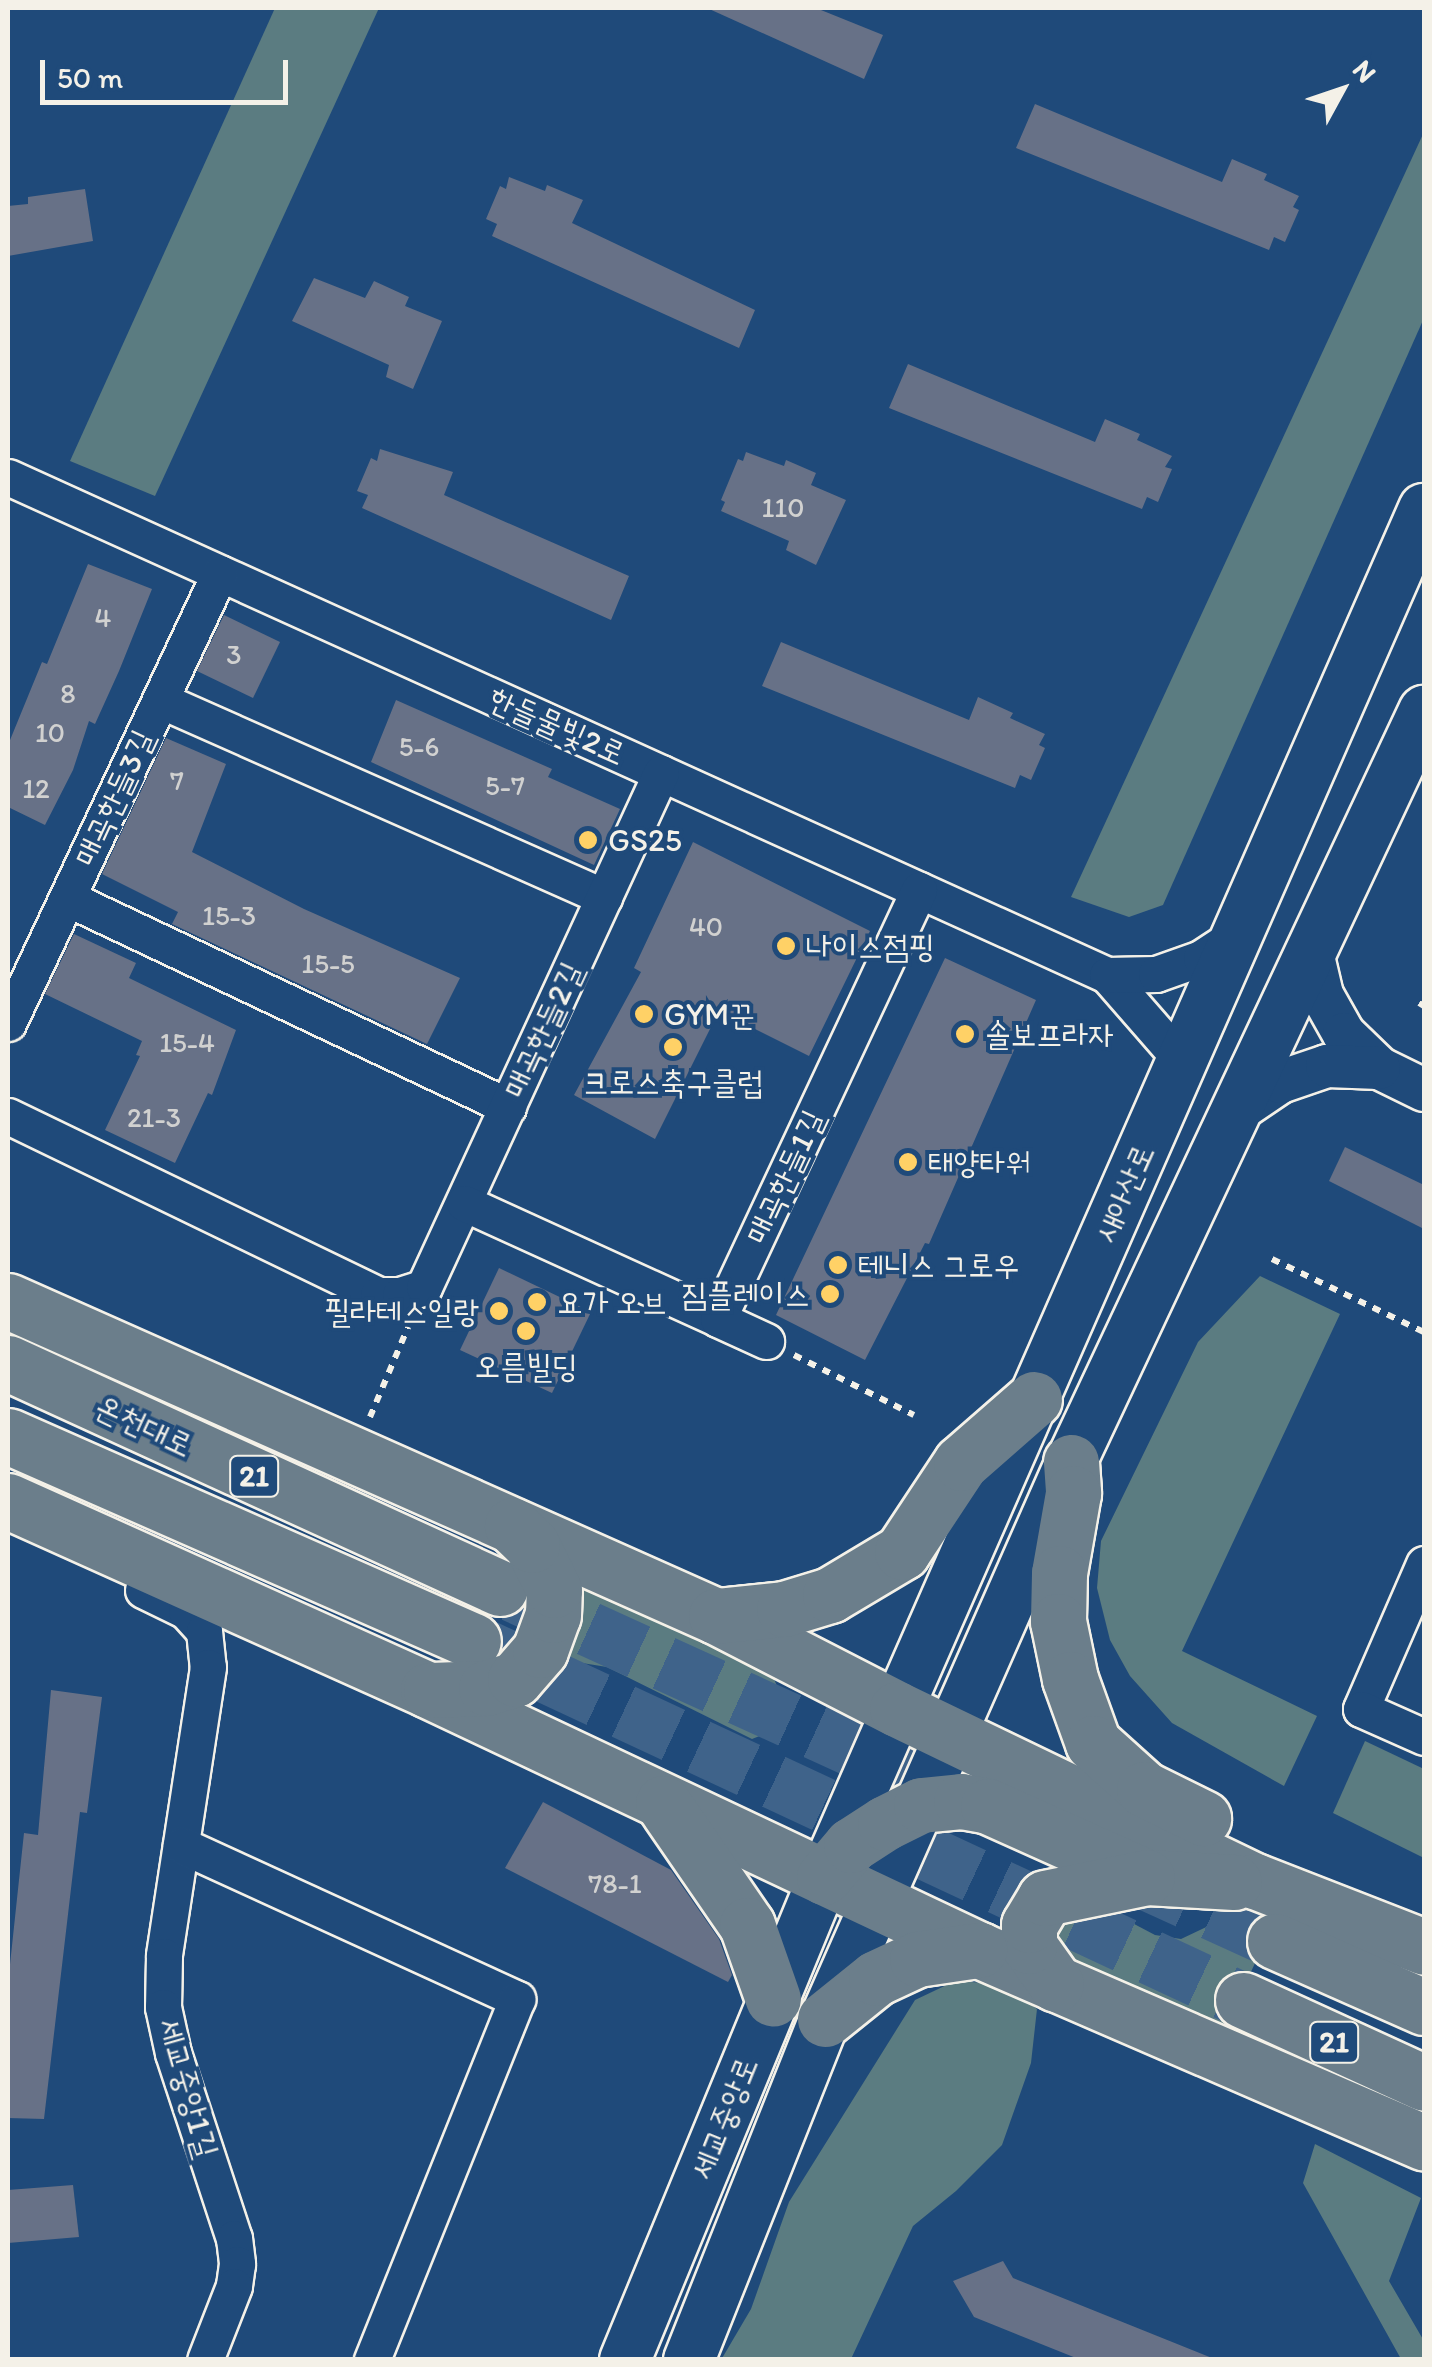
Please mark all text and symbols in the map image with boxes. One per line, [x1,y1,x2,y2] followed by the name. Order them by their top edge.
[45,40,292,102] scale bar
[1292,40,1392,140] north arrow
[1346,53,1384,89] text: N
[57,59,123,96] text: 50 m
[761,490,805,524] house number: 110
[95,600,111,634] house number: 4
[226,637,242,671] house number: 3
[60,676,76,710] house number: 8
[483,679,631,773] street label: 한들물빛2로
[35,715,65,749] house number: 10
[66,724,162,872] street label: 매곡한들3길
[399,729,439,763] house number: 5-6
[170,763,184,797] house number: 7
[485,768,525,802] house number: 5-7
[22,771,50,805] house number: 12
[608,821,682,859] place label: GS25
[577,829,599,851] marker: GS25
[202,898,256,932] house number: 15-3
[689,909,723,943] house number: 40
[806,927,935,965] place label: 나이스점핑
[775,935,797,957] marker: 나이스점핑
[301,946,355,980] house number: 15-5
[495,956,591,1104] street label: 매곡한들2길
[664,995,755,1033] place label: GYM꾼
[633,1003,655,1025] marker: GYM꾼
[985,1015,1114,1053] place label: 솔보프라자
[954,1023,976,1045] marker: 솔보프라자
[159,1025,215,1059] house number: 15-4
[662,1036,684,1058] marker: 크로스축구클럽
[583,1063,763,1101] place label: 크로스축구클럽
[127,1100,181,1134] house number: 21-3
[737,1104,833,1250] street label: 매곡한들1길
[1086,1138,1162,1248] street label: 새아산로
[928,1143,1031,1181] place label: 태양타워
[897,1151,919,1173] marker: 태양타워
[858,1246,1020,1284] place label: 테니스 그로우
[827,1254,849,1276] marker: 테니스 그로우
[681,1275,810,1313] place label: 짐플레이스
[557,1283,667,1321] place label: 요가 오브
[819,1283,841,1305] marker: 짐플레이스
[526,1291,548,1313] marker: 요가 오브
[324,1292,479,1330] place label: 필라테스일랑
[488,1300,510,1322] marker: 필라테스일랑
[515,1320,537,1342] marker: 오름빌딩
[474,1347,578,1385] place label: 오름빌딩
[89,1387,199,1465] street label: 온천대로
[229,1451,279,1501] road number: 21
[588,1866,642,1900] house number: 78-1
[150,2014,226,2162] street label: 세교중앙1길
[1309,2017,1359,2067] road number: 21
[682,2051,766,2185] street label: 세교중앙로

